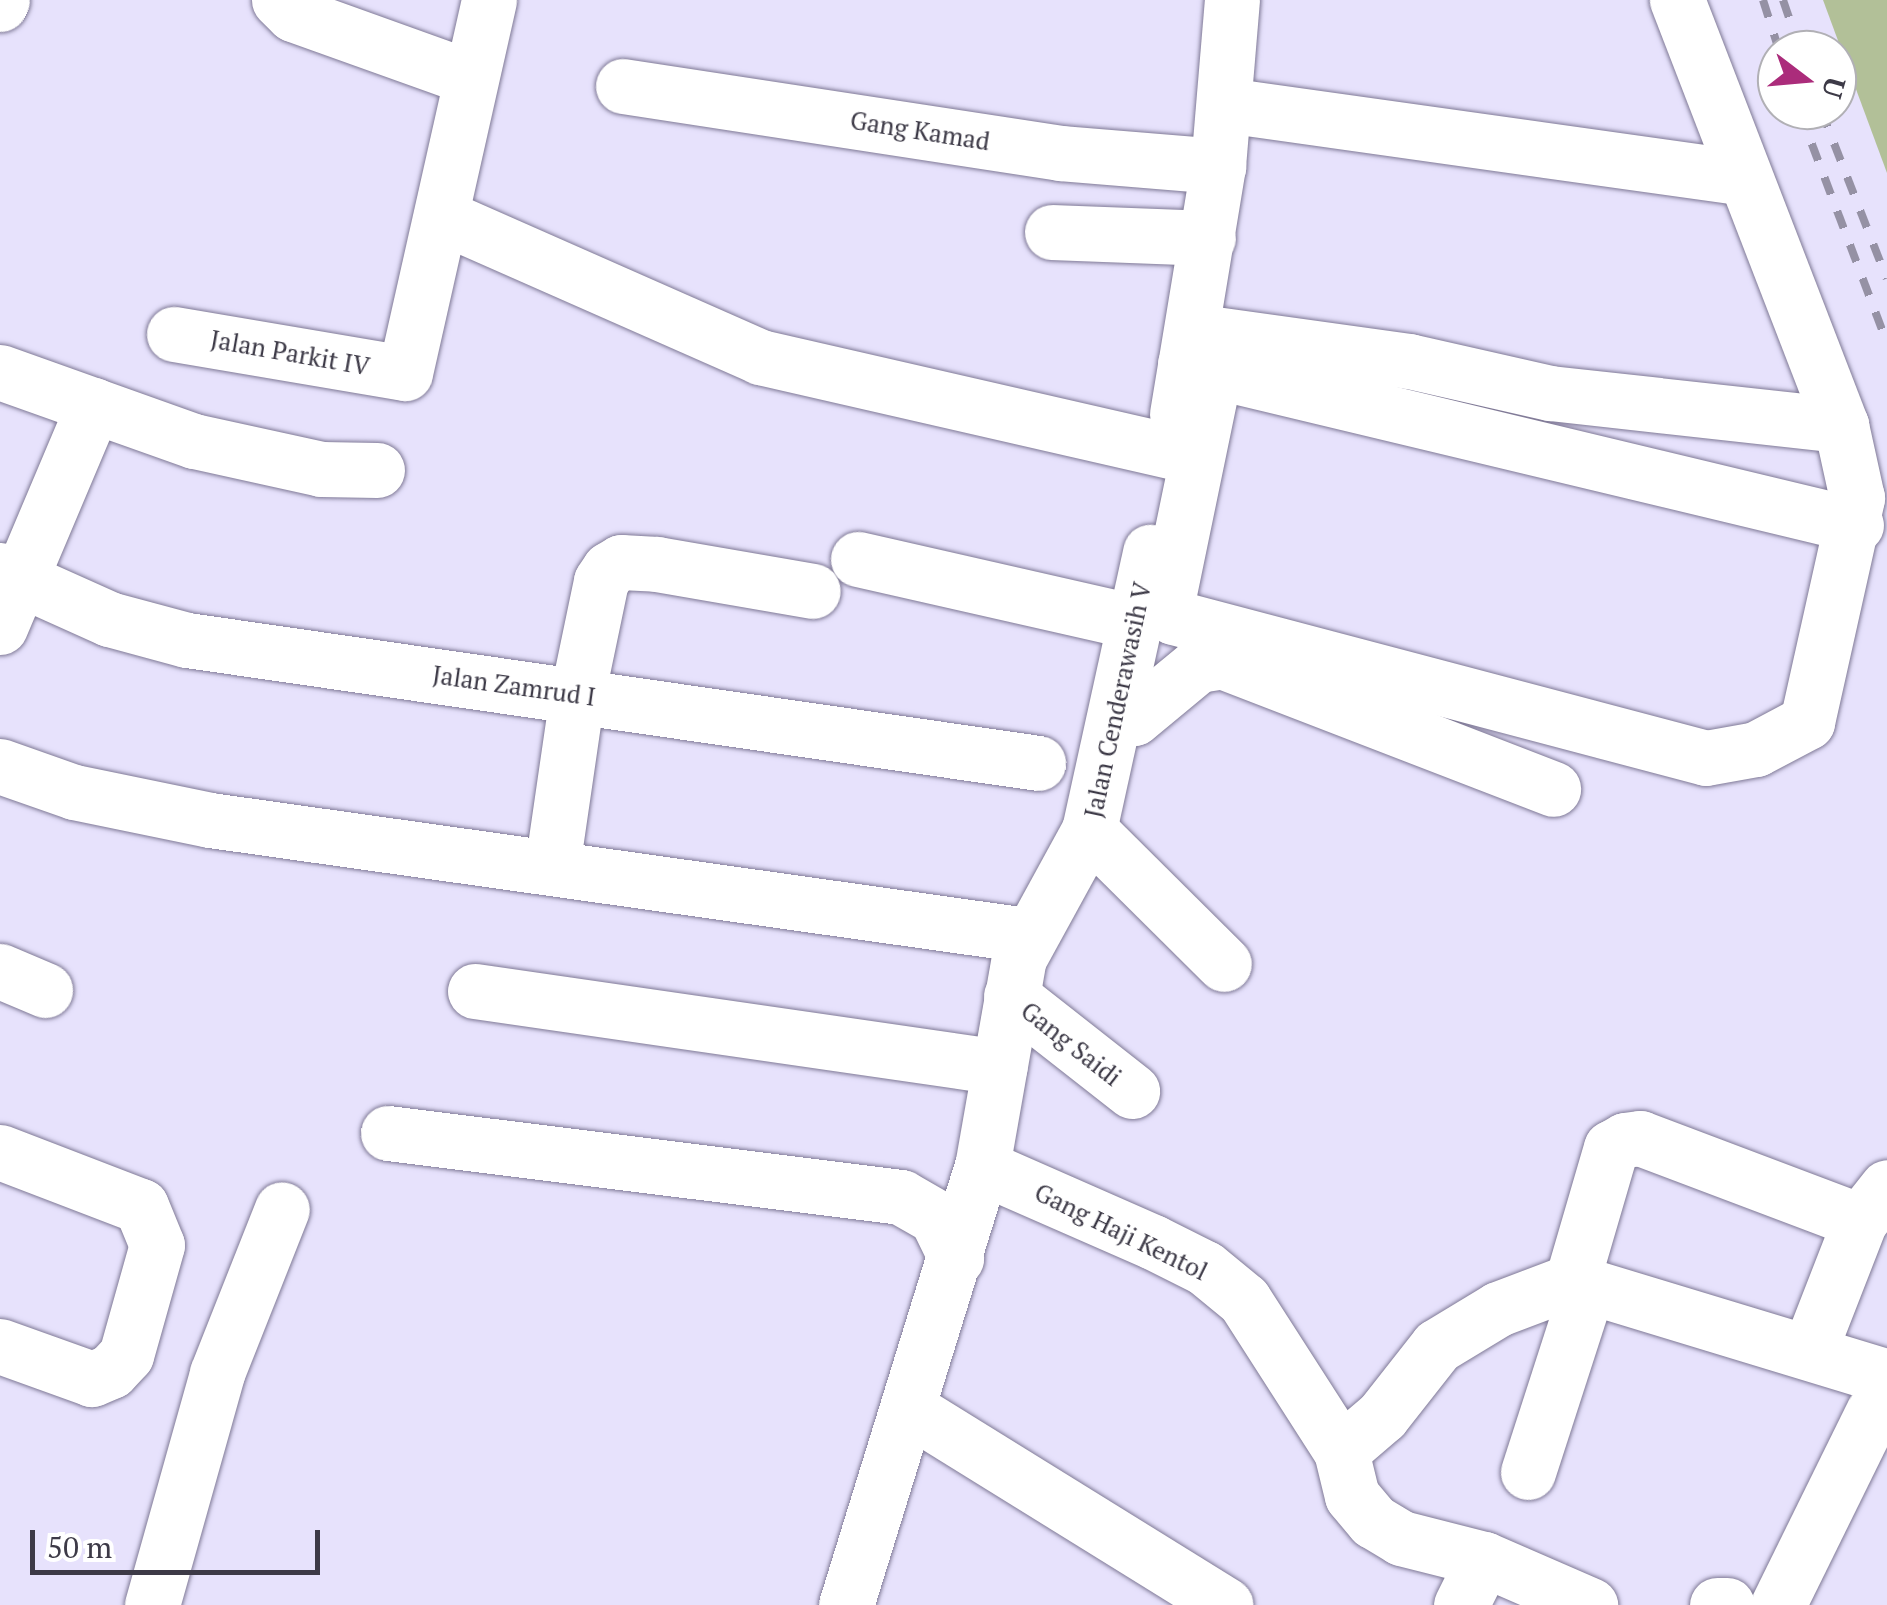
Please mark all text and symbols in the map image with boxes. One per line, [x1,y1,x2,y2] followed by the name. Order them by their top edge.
[1757,30,1857,130] north arrow
[1814,73,1855,103] text: U
[848,105,992,157] street label: Gang Kamad
[208,324,372,382] street label: Jalan Parkit IV
[1078,579,1158,821] street label: Jalan Cenderawasih V
[431,660,597,712] street label: Jalan Zamrud I
[1015,996,1127,1092] street label: Gang Saidi
[1030,1177,1212,1287] street label: Gang Haji Kentol
[35,1510,325,1572] scale bar
[47,1527,112,1567] text: 50 m

